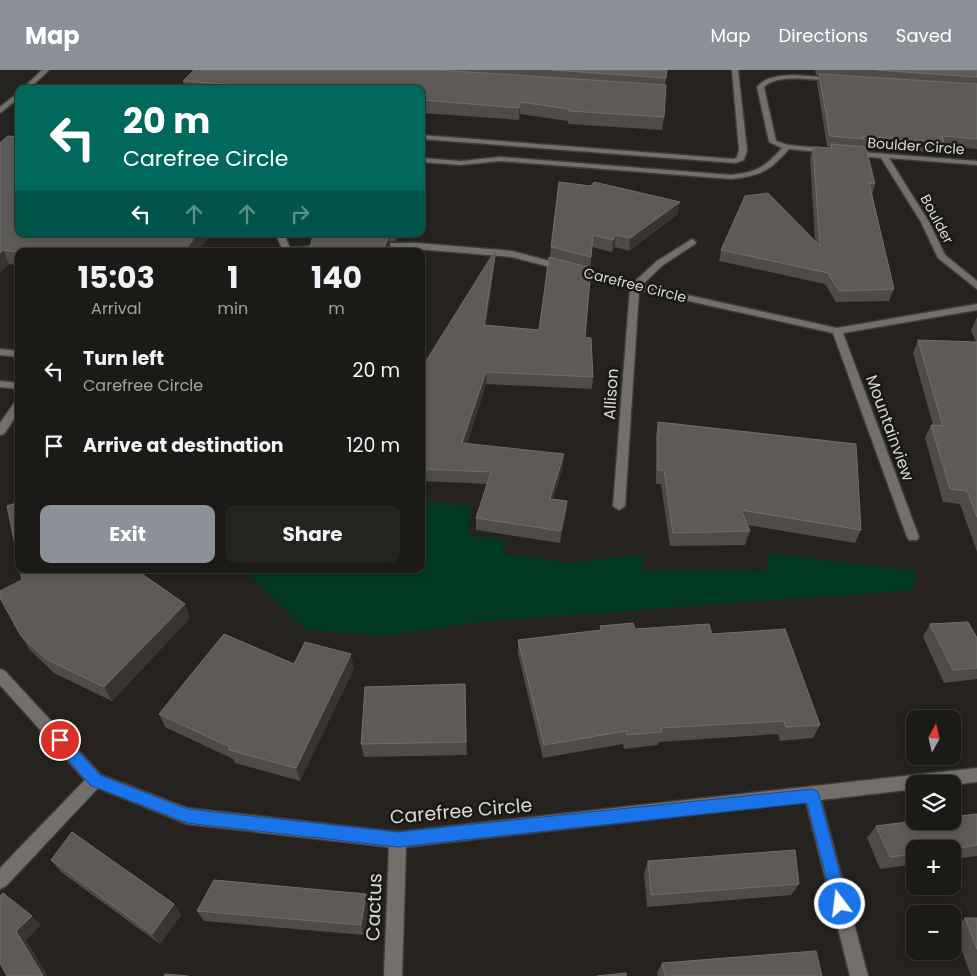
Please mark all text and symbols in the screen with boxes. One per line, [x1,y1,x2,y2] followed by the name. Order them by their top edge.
[25,19,80,52] text: Map
[711,23,750,48] text: Map
[778,23,868,48] text: Directions
[896,23,952,48] text: Saved
[123,96,210,145] text: 20 m
[40,105,105,170] icon: left
[867,133,965,159] street label: Boulder Circle
[123,143,288,174] text: Carefree Circle
[916,191,958,247] street label: Boulder
[127,200,155,228] icon: left
[180,200,208,228] icon: ahead
[233,200,261,228] icon: ahead
[286,200,314,228] icon: right
[78,256,155,299] text: 15:03
[227,256,239,299] text: 1
[311,256,362,299] text: 140
[582,263,689,308] street label: Carefree Circle
[91,297,141,320] text: Arrival
[218,297,248,320] text: min
[328,297,345,320] text: m
[83,345,164,372] text: Turn left
[40,357,68,385] icon: left
[352,357,400,384] text: 20 m
[598,368,624,420] street label: Allison
[860,372,920,484] street label: Mountainview
[83,374,203,397] text: Carefree Circle
[40,432,68,460] icon: arrive
[83,432,284,459] text: Arrive at destination
[346,432,400,459] text: 120 m
[40,505,215,563] button: Exit
[225,505,400,563] button: Share
[906,710,961,765] north arrow
[906,710,961,960] map controls
[39,719,81,761] pin
[46,726,74,754] icon: arrive
[906,775,961,830] button: layers
[389,791,533,831] street label: Carefree Circle
[906,840,961,895] button: +
[359,873,389,941] street label: Cactus
[813,877,865,929] position arrow
[906,905,961,960] button: −

